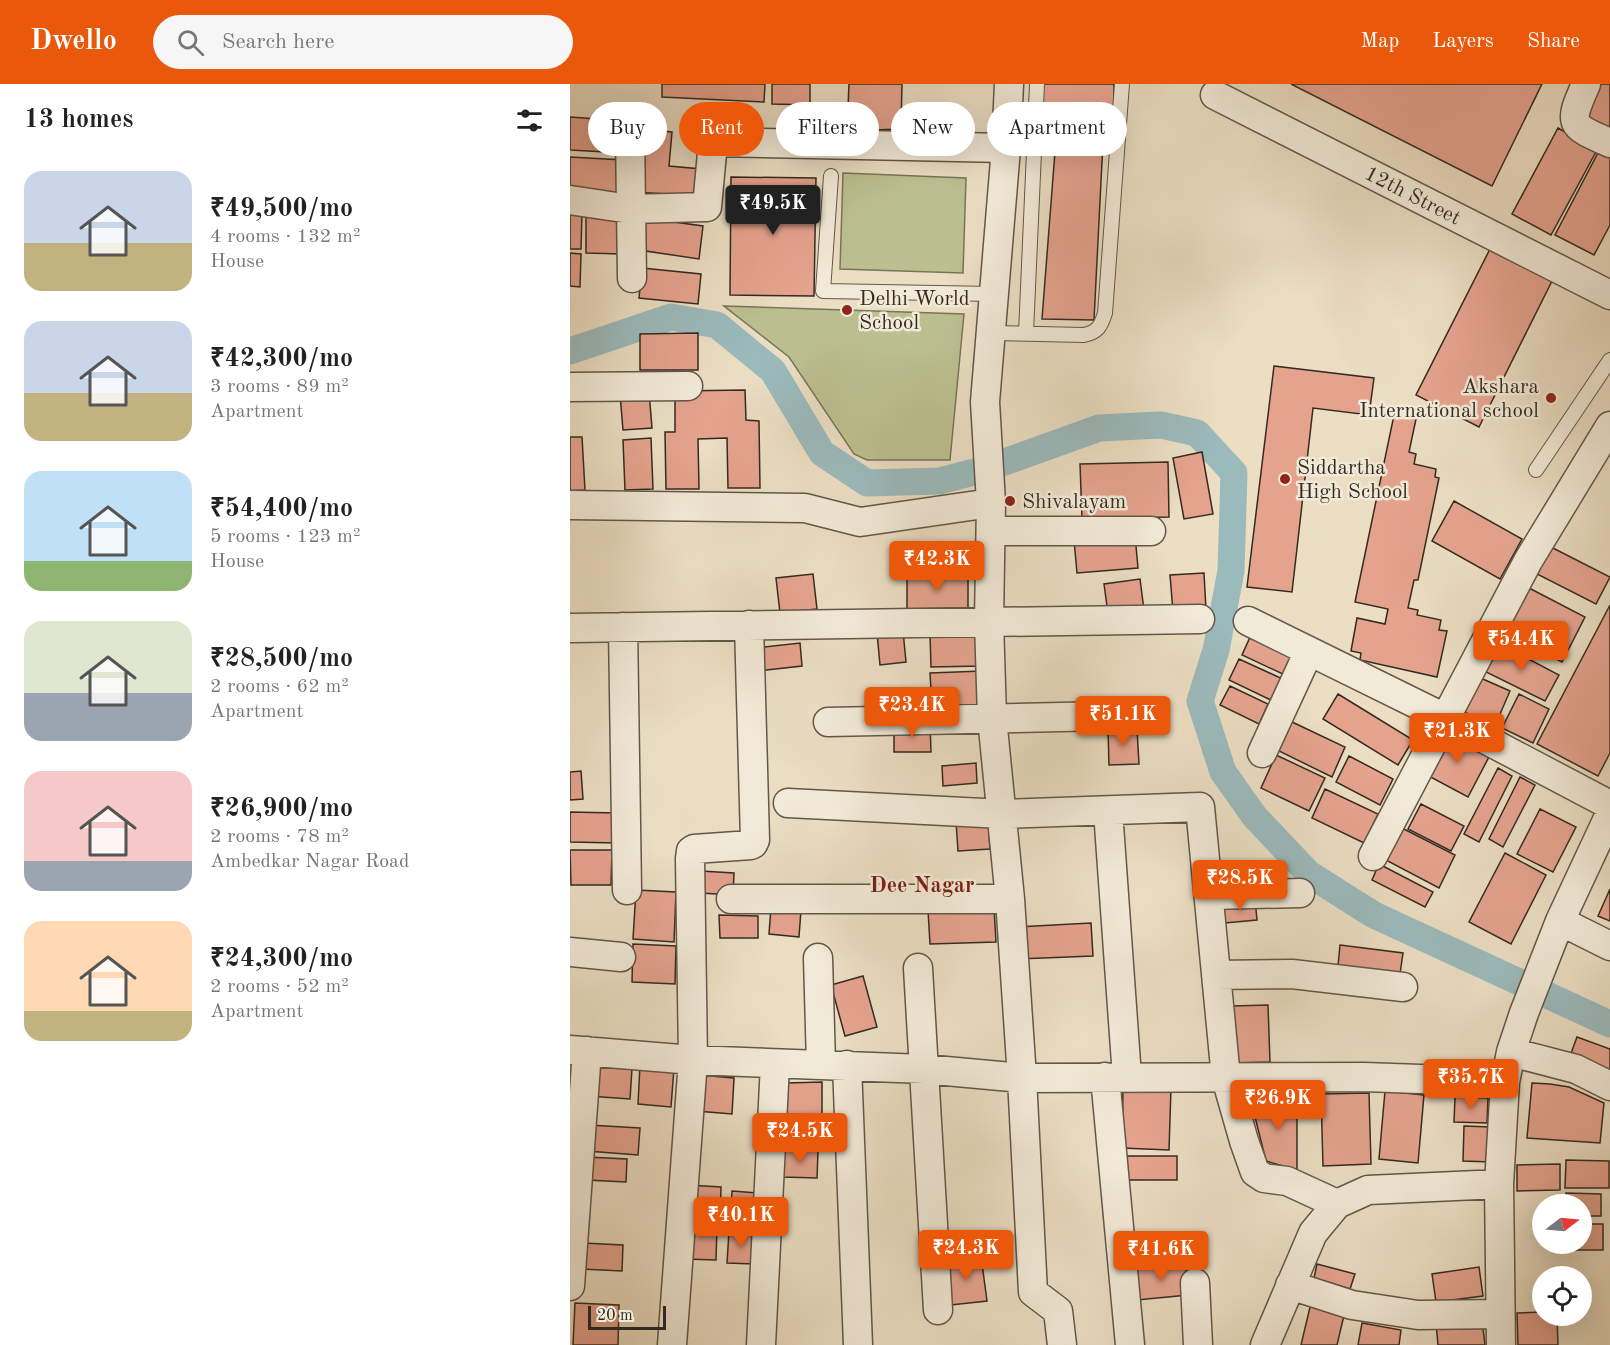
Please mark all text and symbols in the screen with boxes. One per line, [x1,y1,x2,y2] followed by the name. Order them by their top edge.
[153,15,573,69] search box
[174,26,207,59] icon: search
[30,28,117,56] text: Dwello
[222,31,334,53] text: Search here
[1360,31,1399,52] text: Map
[1432,31,1494,52] text: Layers
[1527,31,1580,52] text: Share
[588,102,667,156] chip: Buy
[679,102,764,156] chip: Rent
[776,102,879,156] chip: Filters
[891,102,975,156] chip: New
[987,102,1127,156] chip: Apartment
[513,104,546,137] icon: filters
[24,107,133,133] text: 13 homes
[1361,163,1464,229] street label: 12th Street
[724,185,822,236] pin: ₹49.5K
[739,194,807,214] text: ₹49.5K
[72,195,144,267] icon: home
[210,196,353,222] text: ₹49,500/mo
[210,227,360,247] text: 4 rooms · 132 m²
[210,252,264,272] text: House
[859,289,970,334] place label: Delhi World School
[840,303,854,317] marker: Delhi World School
[72,345,144,417] icon: home
[210,346,353,372] text: ₹42,300/mo
[210,377,349,397] text: 3 rooms · 89 m²
[1359,377,1539,422] place label: Akshara International school
[1544,391,1558,405] marker: Akshara International school
[210,402,304,422] text: Apartment
[1297,458,1408,503] place label: Siddartha High School
[1278,472,1292,486] marker: Siddartha High School
[1022,492,1126,513] place label: Shivalayam
[1003,494,1017,508] marker: Shivalayam
[72,495,144,567] icon: home
[210,496,353,522] text: ₹54,400/mo
[210,527,360,547] text: 5 rooms · 123 m²
[888,541,986,592] pin: ₹42.3K
[903,550,971,570] text: ₹42.3K
[210,552,264,572] text: House
[1472,621,1570,672] pin: ₹54.4K
[1487,630,1555,650] text: ₹54.4K
[72,645,144,717] icon: home
[210,646,353,672] text: ₹28,500/mo
[210,677,349,697] text: 2 rooms · 62 m²
[863,687,961,738] pin: ₹23.4K
[878,696,946,716] text: ₹23.4K
[1074,696,1172,747] pin: ₹51.1K
[210,702,304,722] text: Apartment
[1089,705,1157,725] text: ₹51.1K
[1408,713,1506,764] pin: ₹21.3K
[1423,722,1491,742] text: ₹21.3K
[72,795,144,867] icon: home
[210,796,353,822] text: ₹26,900/mo
[210,827,349,847] text: 2 rooms · 78 m²
[210,852,409,872] text: Ambedkar Nagar Road
[1191,860,1289,911] pin: ₹28.5K
[1206,869,1274,889] text: ₹28.5K
[869,875,975,897] district label: Dee Nagar
[72,945,144,1017] icon: home
[210,946,353,972] text: ₹24,300/mo
[210,977,349,997] text: 2 rooms · 52 m²
[210,1002,304,1022] text: Apartment
[1422,1059,1520,1110] pin: ₹35.7K
[1437,1068,1505,1088] text: ₹35.7K
[1229,1080,1327,1131] pin: ₹26.9K
[1244,1089,1312,1109] text: ₹26.9K
[751,1113,849,1164] pin: ₹24.5K
[766,1122,834,1142] text: ₹24.5K
[1532,1194,1592,1254] north arrow
[1532,1194,1592,1326] map controls
[692,1197,790,1248] pin: ₹40.1K
[707,1206,775,1226] text: ₹40.1K
[917,1230,1015,1281] pin: ₹24.3K
[1112,1231,1210,1282] pin: ₹41.6K
[932,1239,1000,1259] text: ₹24.3K
[1127,1240,1195,1260] text: ₹41.6K
[1532,1266,1592,1326] button: locate
[588,1303,666,1330] scale bar
[597,1308,633,1324] text: 20 m

